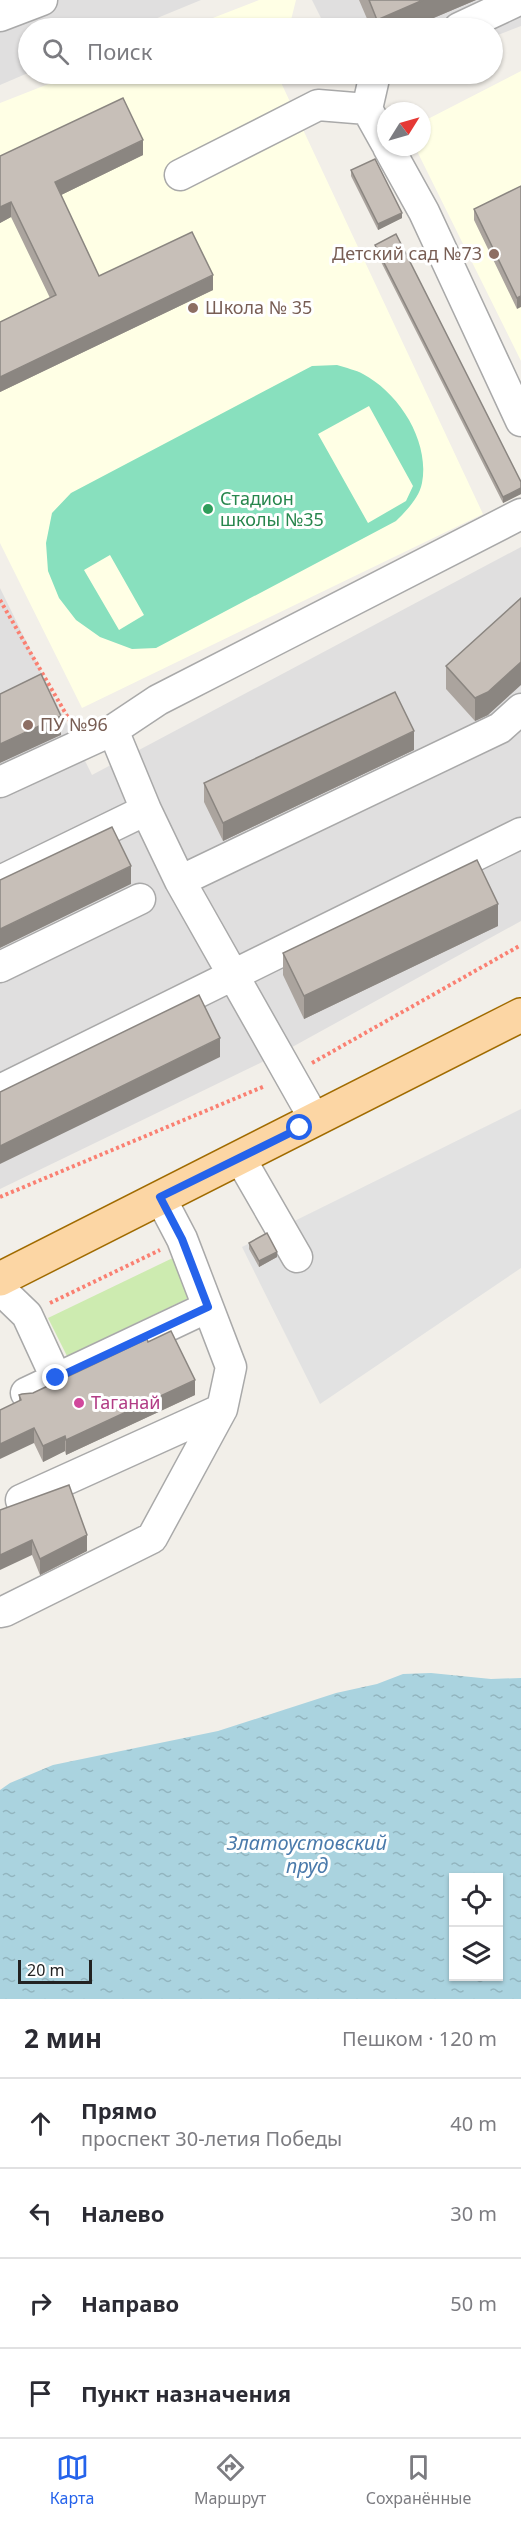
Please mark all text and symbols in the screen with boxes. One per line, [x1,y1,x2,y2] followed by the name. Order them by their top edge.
[18,18,503,84] search box
[39,35,72,68] icon: search
[87,36,152,66] text: Поиск
[377,102,431,156] north arrow
[332,241,482,265] place label: Детский сад №73
[487,247,501,261] marker: Детский сад №73
[205,295,312,319] place label: Школа № 35
[186,301,200,315] marker: Школа № 35
[220,486,324,531] place label: Стадион школы №35
[201,502,215,516] marker: Стадион школы №35
[40,712,108,736] place label: ПУ №96
[21,718,35,732] marker: ПУ №96
[286,1114,312,1140] route start
[42,1364,68,1390] route end
[91,1390,160,1414] place label: Таганай
[72,1396,86,1410] marker: Таганай
[226,1829,387,1879] water label: Златоустовский пруд
[449,1873,503,1981] map controls
[449,1873,503,1927] button: locate
[449,1927,503,1981] button: layers
[18,1957,92,1984] scale bar
[27,1959,64,1981] text: 20 m
[24,2020,102,2056] text: 2 мин
[342,2025,497,2052] text: Пешком · 120 m
[81,2095,157,2125] text: Прямо
[24,2107,57,2140] icon: ahead
[450,2110,497,2137] text: 40 m
[81,2125,342,2152] text: проспект 30-летия Победы
[24,2197,57,2230] icon: left
[81,2198,164,2228] text: Налево
[450,2200,497,2227] text: 30 m
[24,2287,57,2320] icon: right
[81,2288,179,2318] text: Направо
[450,2290,497,2317] text: 50 m
[24,2377,57,2410] icon: arrive
[81,2378,291,2408] text: Пункт назначения
[50,2451,94,2509] tab: Карта
[194,2451,266,2509] tab: Маршрут
[366,2451,471,2509] tab: Сохранённые

